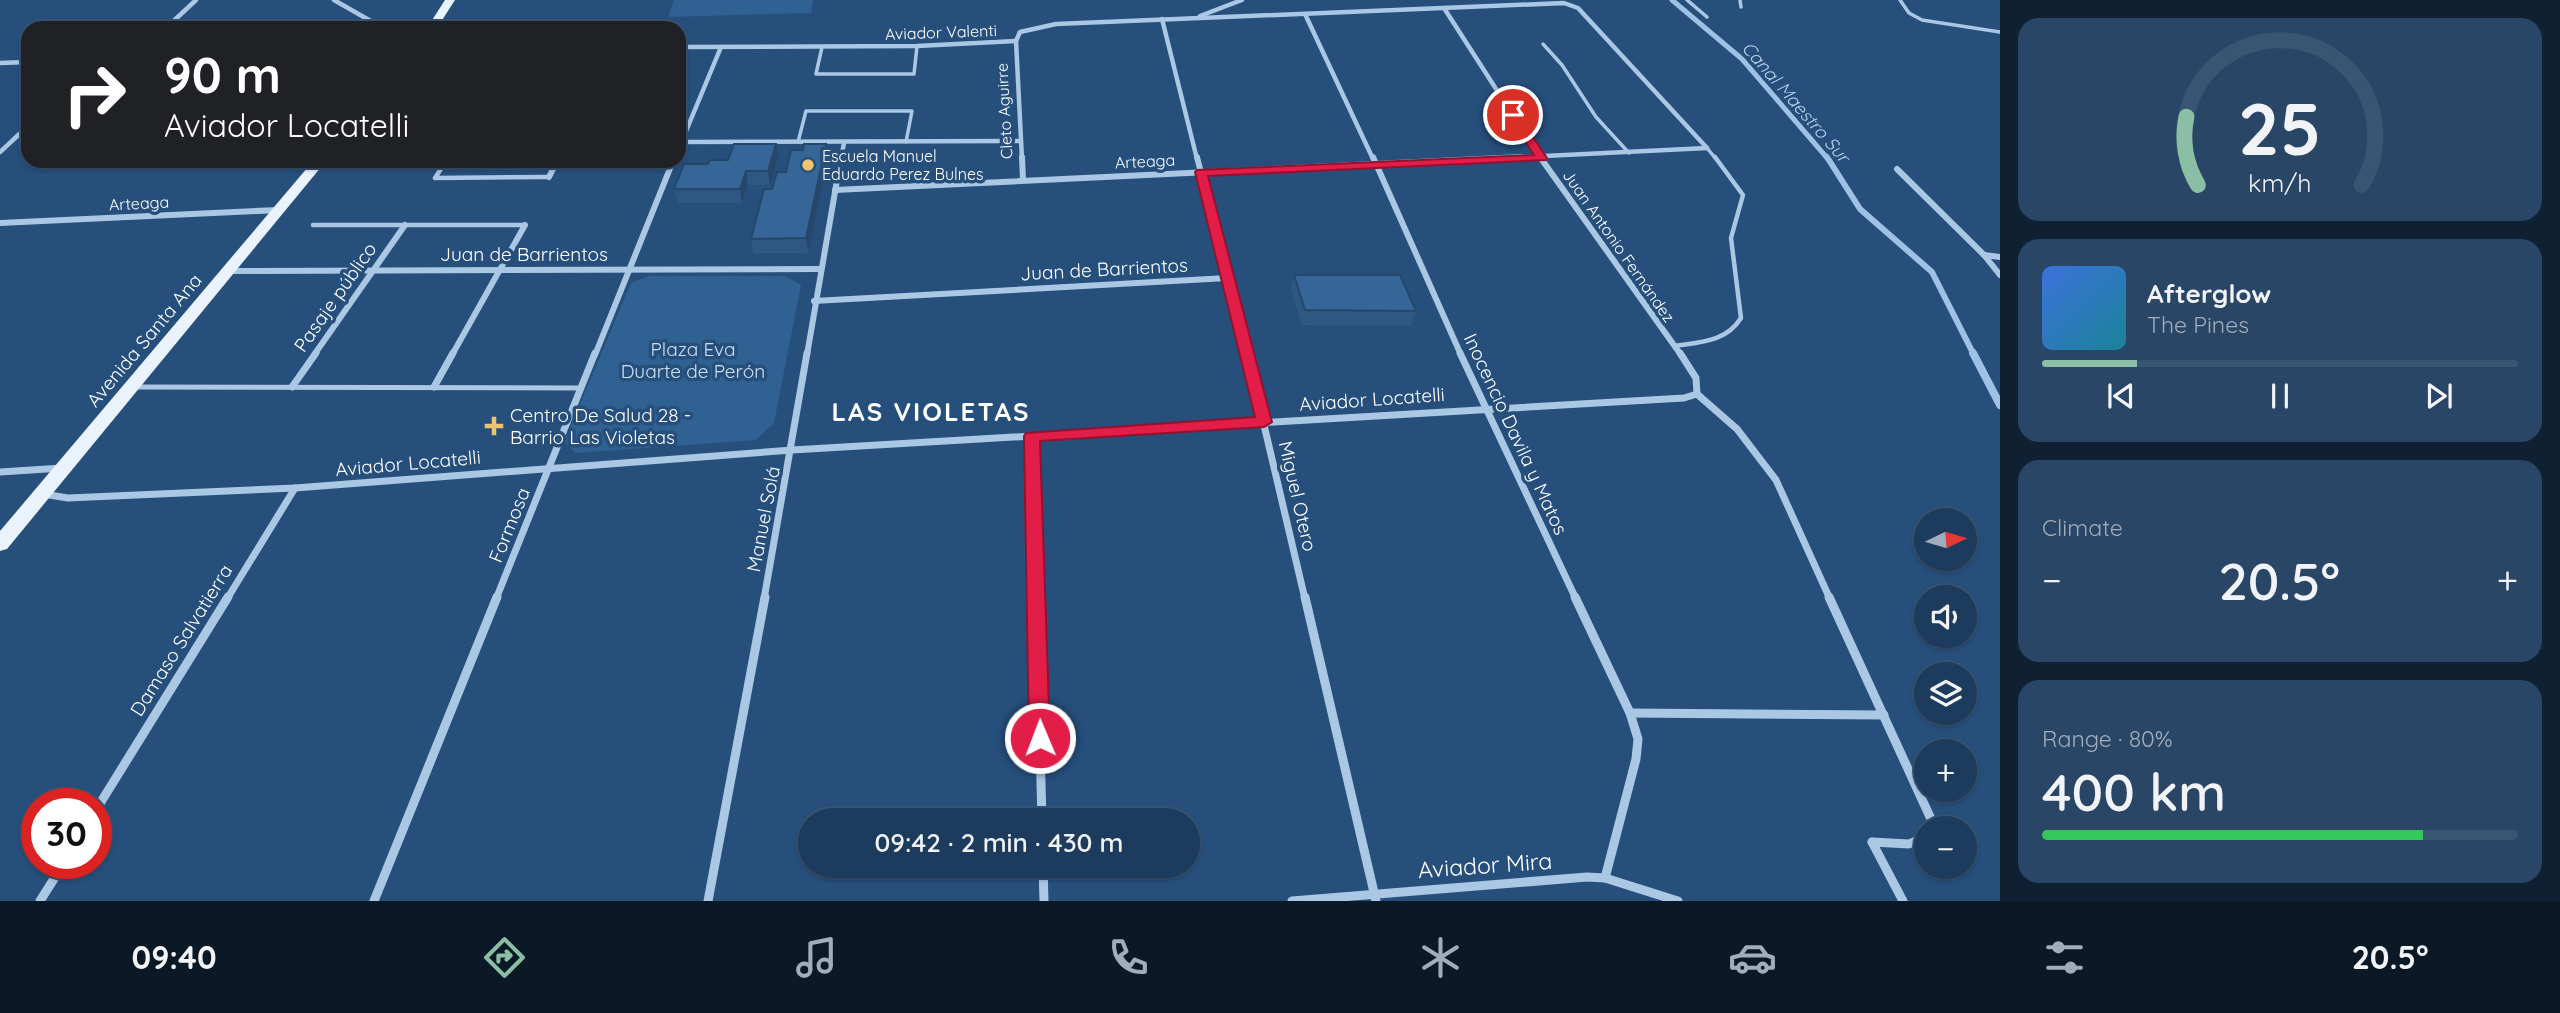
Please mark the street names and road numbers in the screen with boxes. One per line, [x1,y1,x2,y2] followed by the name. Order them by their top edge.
[885,20,997,44] street label: Aviador Valenti
[991,62,1017,160] street label: Cleto Aguirre
[1114,149,1176,173] street label: Arteaga
[1559,166,1679,326] street label: Juan Antonio Fernández
[108,191,170,215] street label: Arteaga
[288,238,382,356] street label: Pasaje público
[440,242,608,266] street label: Juan de Barrientos
[1020,253,1189,285] street label: Juan de Barrientos
[81,268,207,412] street label: Avenida Santa Ana
[1459,329,1573,539] street label: Inocencio Davila y Matos
[1298,382,1446,416] street label: Aviador Locatelli
[1274,438,1322,554] street label: Miguel Otero
[334,445,482,481] street label: Aviador Locatelli
[741,464,785,574] street label: Manuel Solá
[483,484,535,566] street label: Formosa
[125,560,237,720] street label: Damaso Salvatierra
[1417,846,1553,884] street label: Aviador Mira

